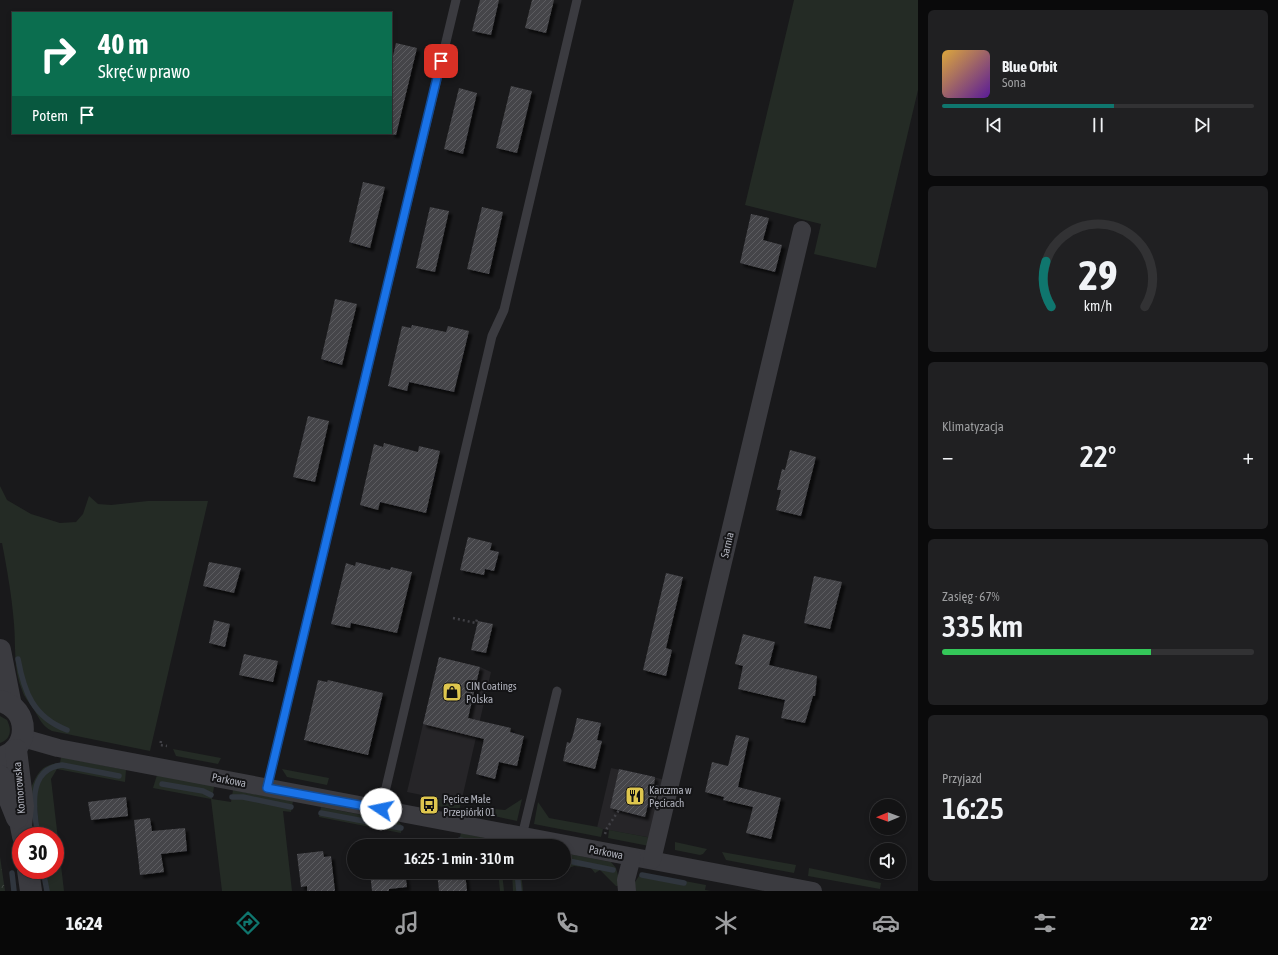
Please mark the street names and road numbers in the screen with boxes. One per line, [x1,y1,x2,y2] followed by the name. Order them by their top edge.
[718,531,736,559] street label: Sarnia
[11,762,27,814] street label: Komorowska
[211,771,247,789] street label: Parkowa
[588,843,624,861] street label: Parkowa

